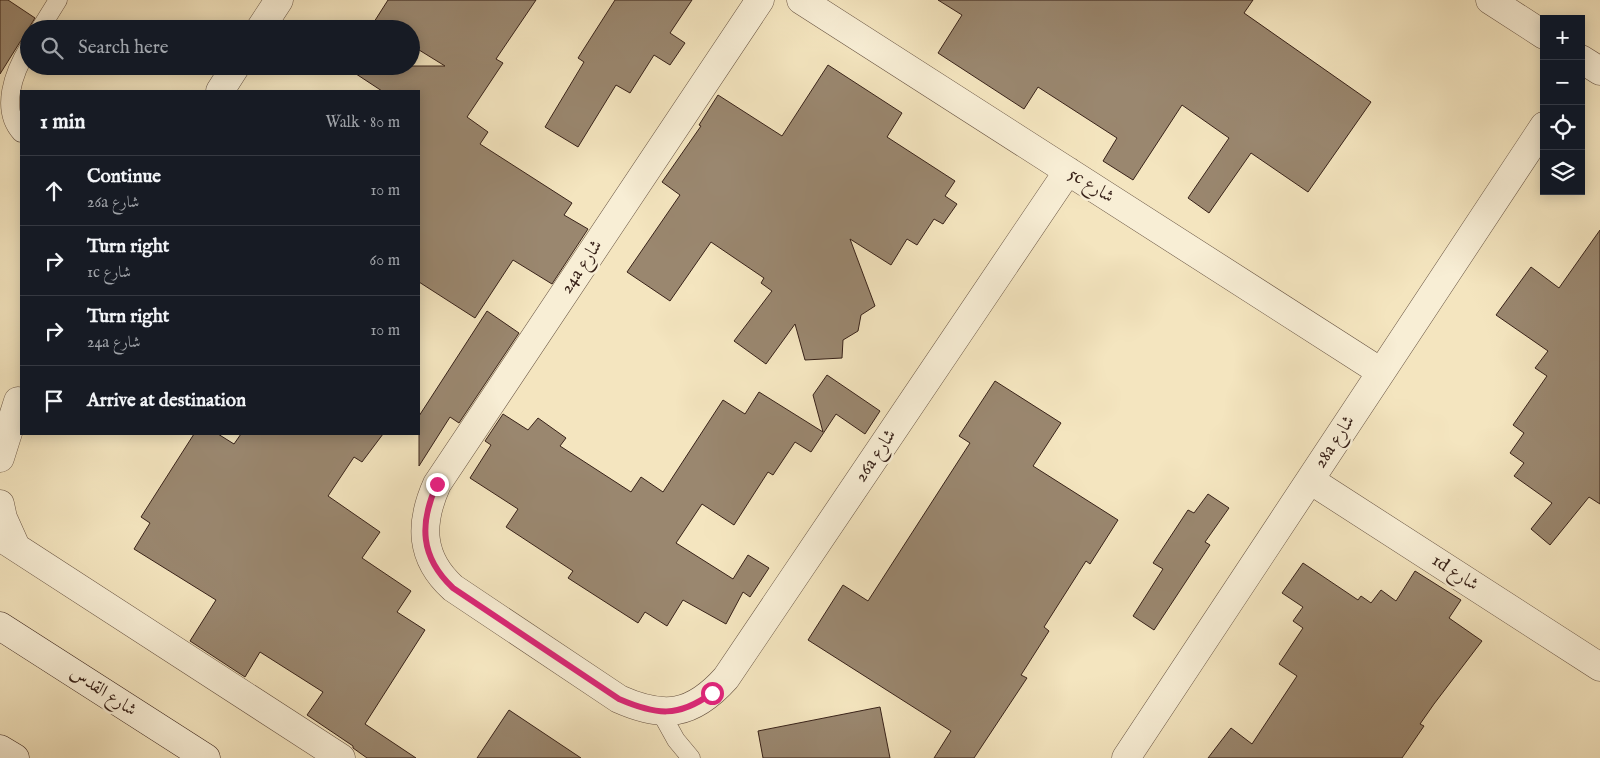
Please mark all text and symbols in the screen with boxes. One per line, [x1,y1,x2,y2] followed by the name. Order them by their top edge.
[1540,15,1585,195] map controls
[1540,15,1585,60] button: +
[20,20,420,75] search box
[38,34,66,62] icon: search
[78,36,169,60] text: Search here
[1540,60,1585,105] button: −
[1540,105,1585,150] button: locate
[40,109,85,136] text: 1 min
[325,113,400,133] text: Walk · 80 m
[1540,150,1585,195] button: layers
[1063,163,1118,211] street label: 5c شارع
[87,165,161,189] text: Continue
[40,177,68,205] icon: ahead
[370,181,400,201] text: 10 m
[87,193,139,213] text: 26a شارع
[87,235,169,259] text: Turn right
[556,236,610,300] street label: 24a شارع
[40,247,68,275] icon: right
[370,251,400,271] text: 60 m
[87,263,131,283] text: 1c شارع
[87,305,169,329] text: Turn right
[40,317,68,345] icon: right
[370,321,400,341] text: 10 m
[87,333,141,353] text: 24a شارع
[40,387,68,415] icon: arrive
[87,389,246,413] text: Arrive at destination
[1309,411,1362,474] street label: 28a شارع
[850,425,904,488] street label: 26a شارع
[426,473,449,496] route end
[1426,549,1483,598] street label: 1d شارع
[64,662,141,724] street label: شارع القدس
[701,682,724,705] route start

